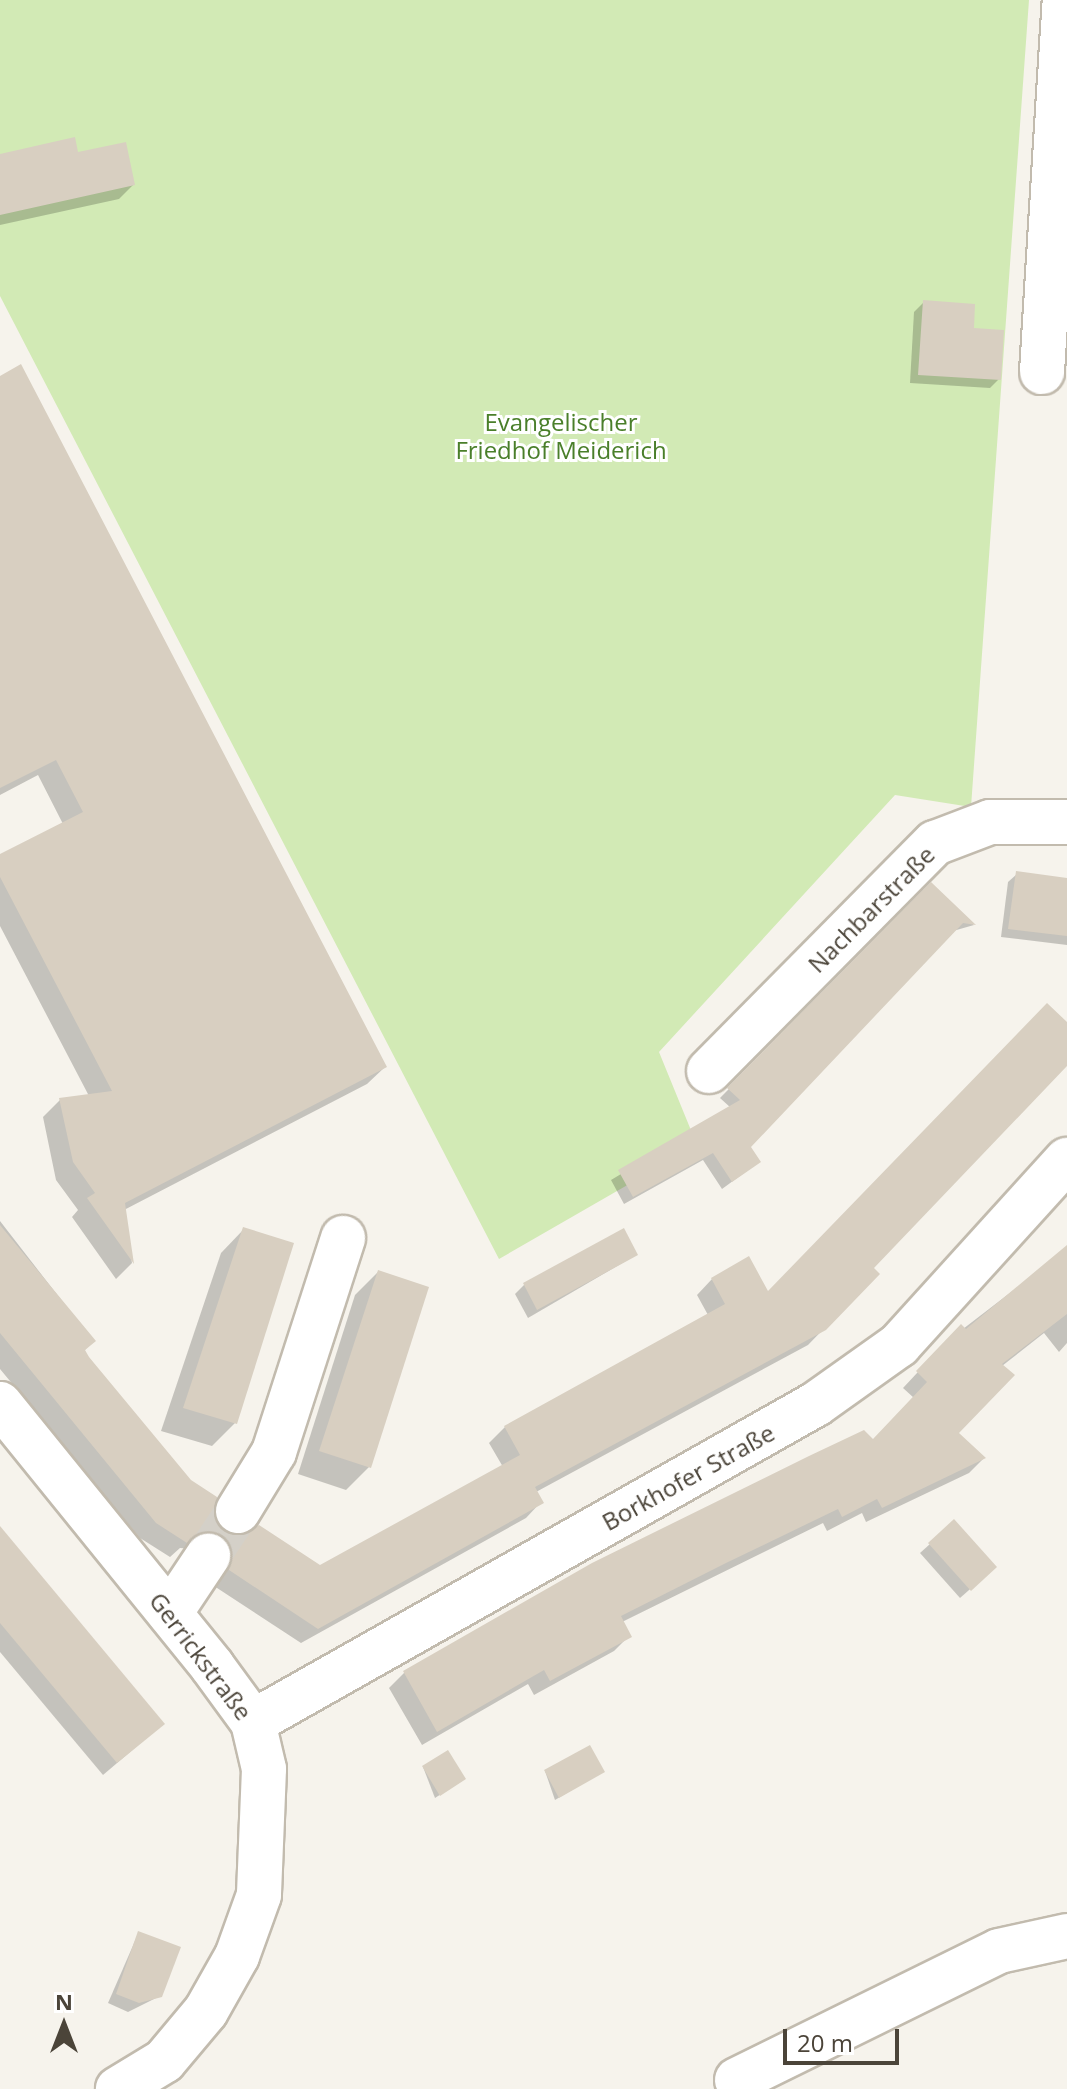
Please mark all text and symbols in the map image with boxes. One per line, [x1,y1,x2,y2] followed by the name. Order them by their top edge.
[455,408,667,464] park label: Evangelischer Friedhof Meiderich
[802,840,940,978] street label: Nachbarstraße
[597,1418,779,1536] street label: Borkhofer Straße
[144,1587,258,1725] street label: Gerrickstraße
[24,1985,104,2065] north arrow
[55,1986,73,2016] text: N
[787,2013,903,2063] scale bar
[797,2026,853,2059] text: 20 m

